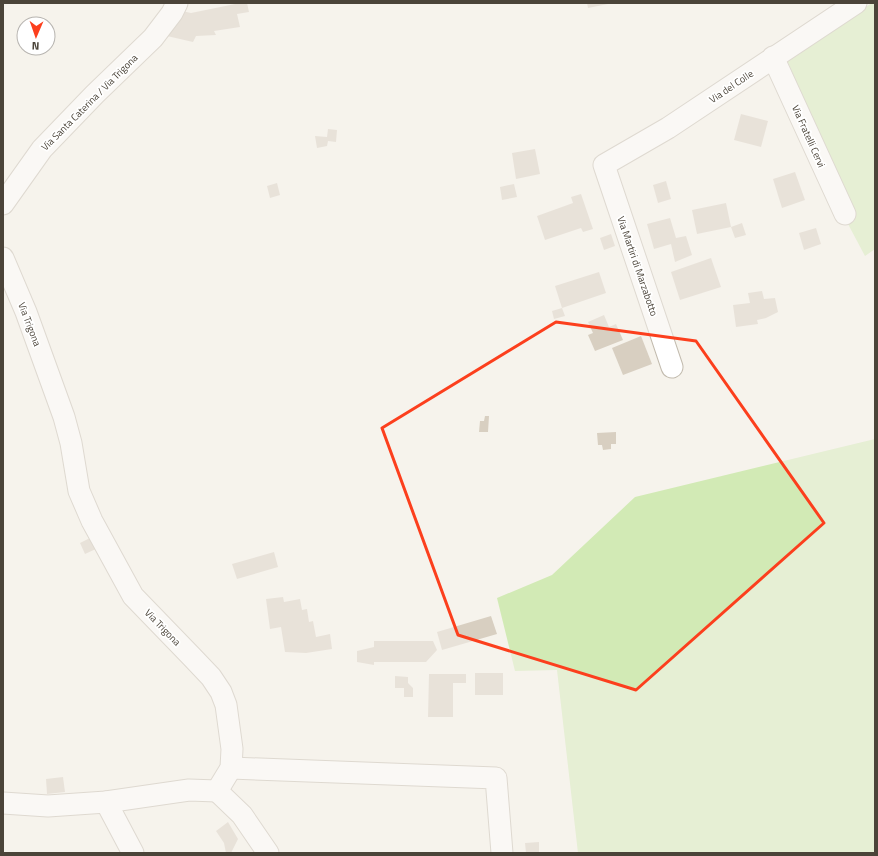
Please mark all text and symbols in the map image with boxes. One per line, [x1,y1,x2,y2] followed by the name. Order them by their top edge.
[16,16,56,56] north arrow
[32,38,40,54] text: N
[38,51,141,154] street label: Via Santa Caterina / Via Trigona
[706,66,756,107] street label: Via del Colle
[788,102,829,170] street label: Via Fratelli Cervi
[613,214,662,318] street label: Via Martiri di Marzabotto
[14,300,45,348] street label: Via Trigona
[141,606,184,649] street label: Via Trigona

